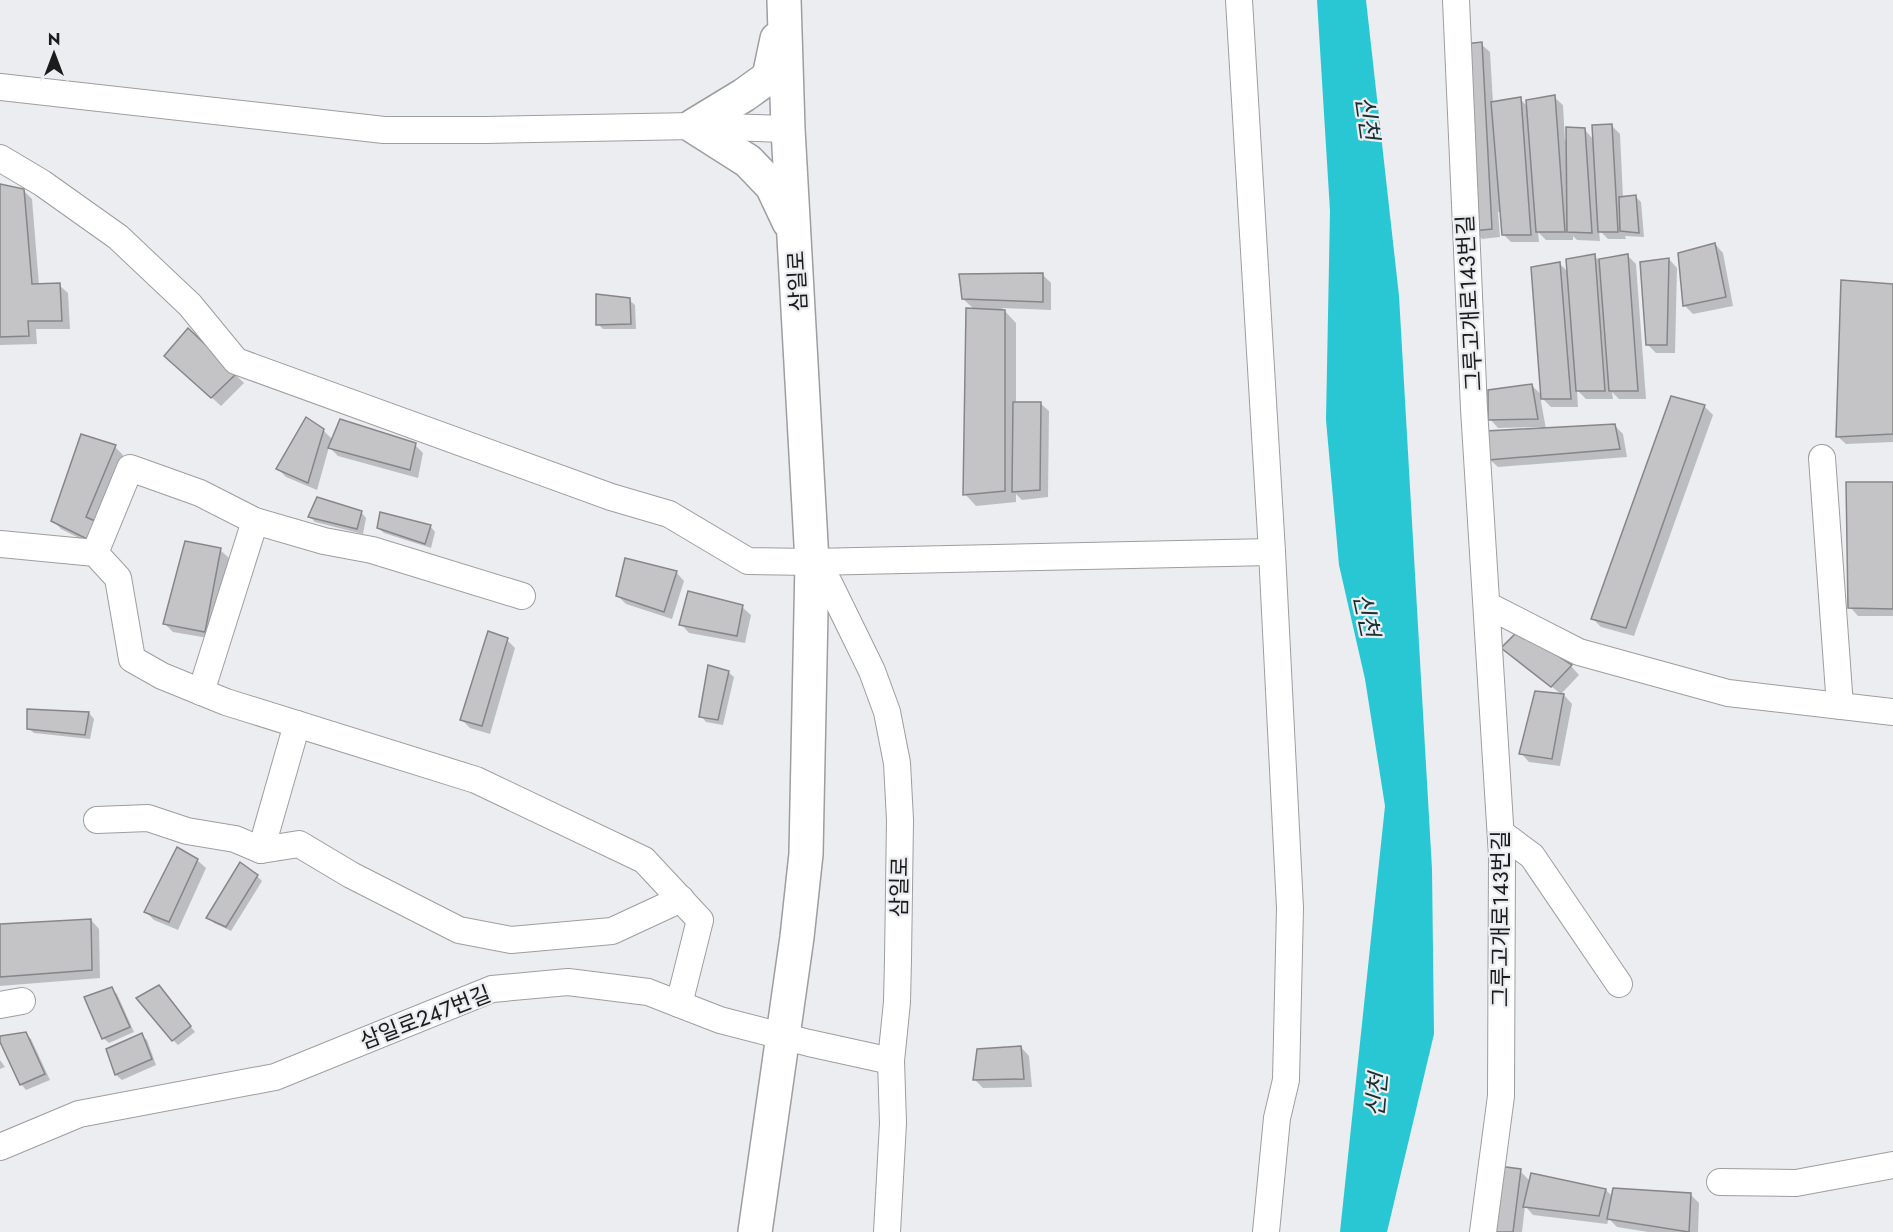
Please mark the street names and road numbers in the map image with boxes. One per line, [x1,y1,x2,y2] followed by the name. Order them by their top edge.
[1448,214,1490,392] street label: 그루고개로143번길
[779,250,815,312] street label: 삼일로
[1484,831,1516,1007] street label: 그루고개로143번길
[882,856,916,918] street label: 삼일로
[355,977,495,1057] street label: 삼일로247번길

